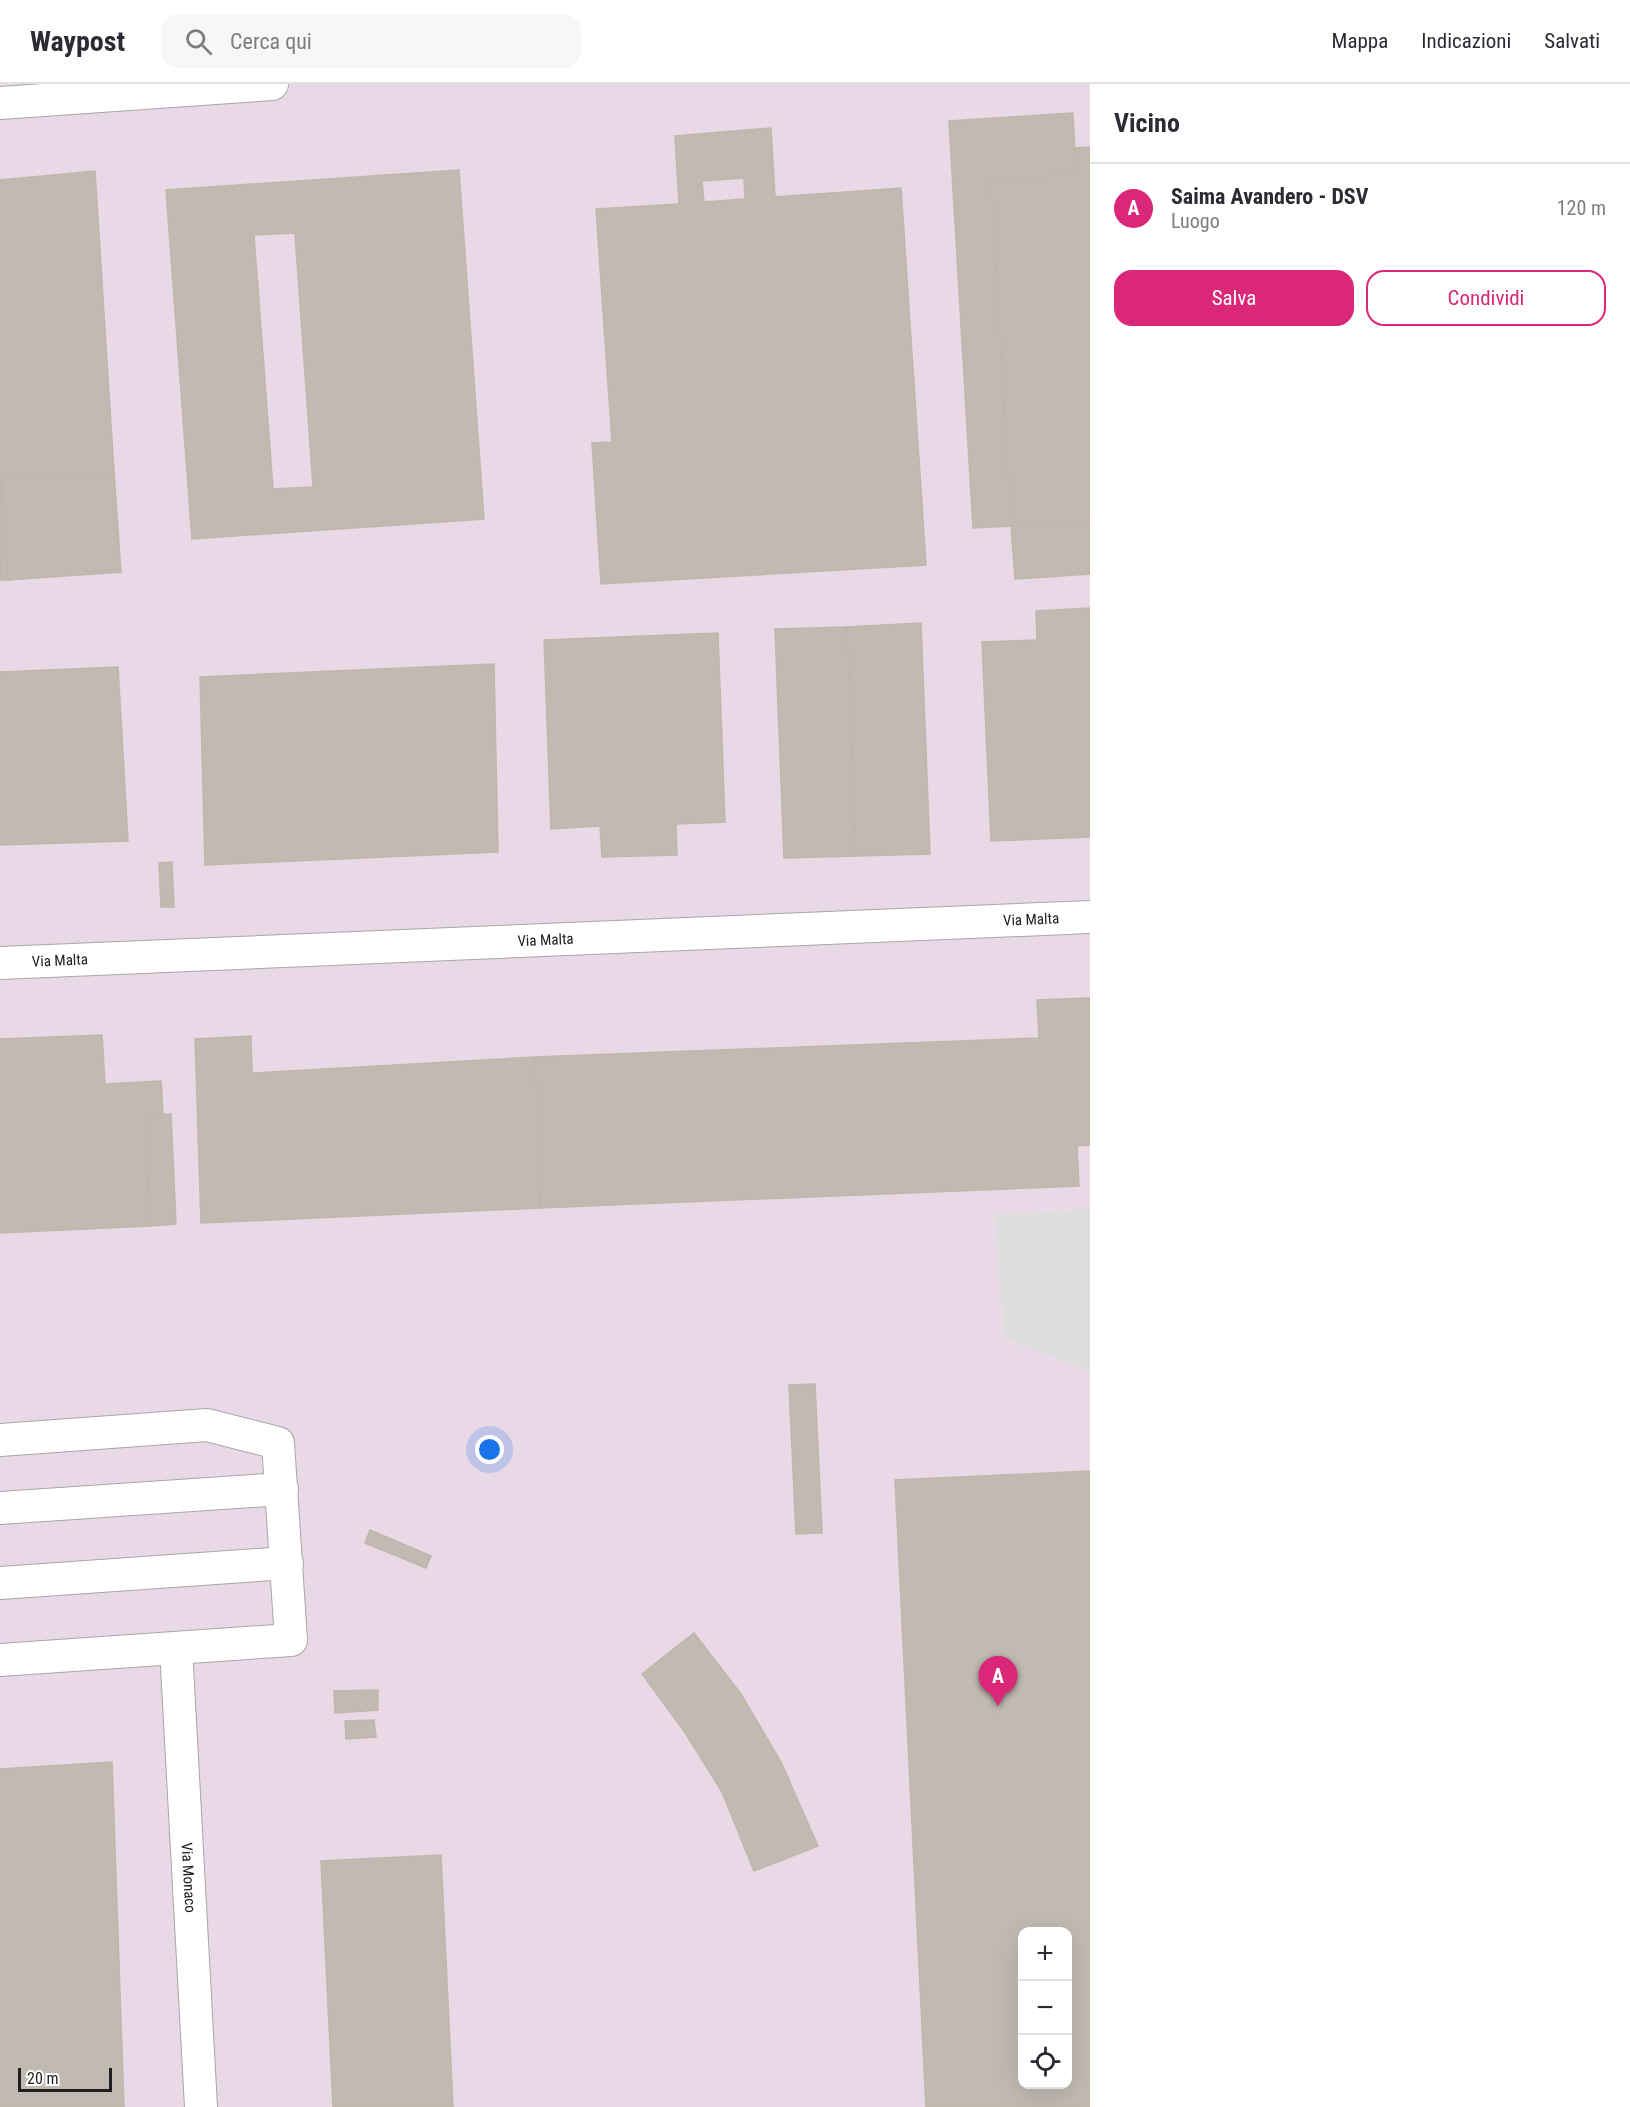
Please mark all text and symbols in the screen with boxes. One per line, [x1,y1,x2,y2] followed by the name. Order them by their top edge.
[161,14,581,68] search box
[30,25,125,58] text: Waypost
[182,25,215,58] icon: search
[230,29,312,54] text: Cerca qui
[1332,29,1388,53] text: Mappa
[1421,29,1511,53] text: Indicazioni
[1544,29,1600,53] text: Salvati
[1114,108,1180,138] text: Vicino
[1171,184,1368,209] text: Saima Avandero - DSV
[1128,196,1139,220] text: A
[1557,196,1606,220] text: 120 m
[1171,209,1220,233] text: Luogo
[1114,270,1354,326] button: Salva
[1366,270,1606,326] button: Condividi
[1003,909,1060,930] street label: Via Malta
[517,930,574,950] street label: Via Malta
[32,950,88,971] street label: Via Malta
[475,1435,504,1464] your location
[978,1656,1018,1706] pin: A
[178,1842,199,1913] street label: Via Monaco
[1018,1927,1072,2089] map controls
[1018,1927,1072,1981] button: +
[1018,1981,1072,2035] button: −
[1018,2035,1072,2089] button: locate
[18,2065,112,2092] scale bar
[27,2069,59,2088] text: 20 m

